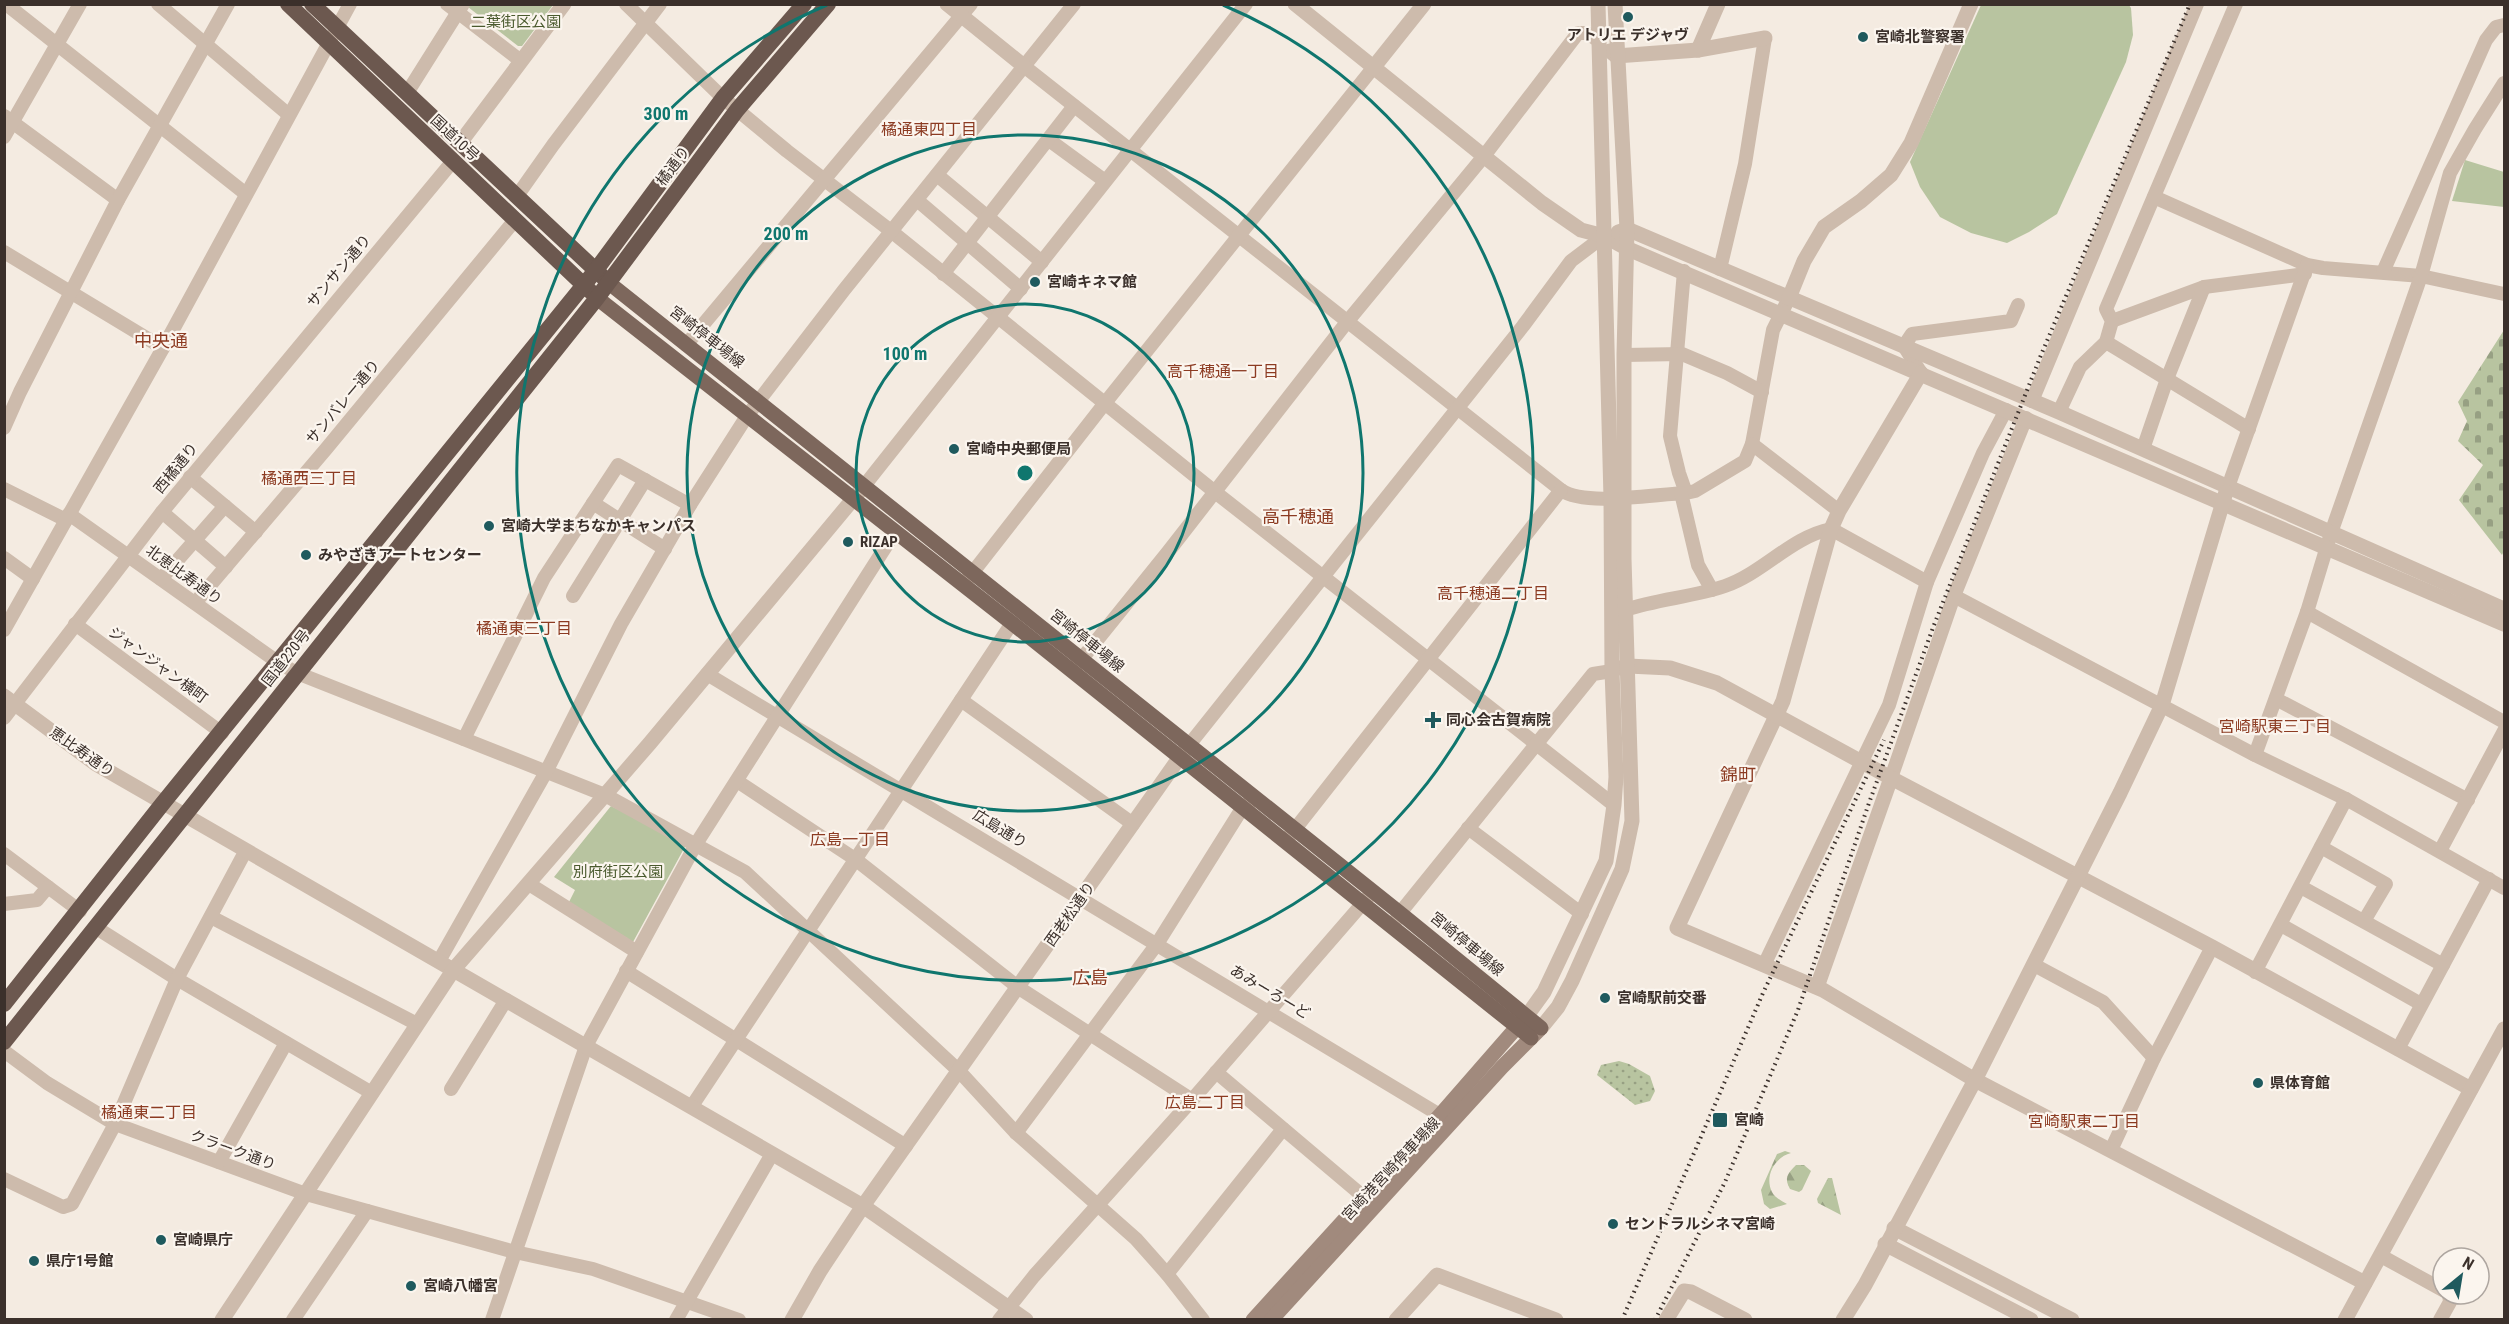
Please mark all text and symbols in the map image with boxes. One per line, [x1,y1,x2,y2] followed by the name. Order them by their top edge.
[1621,10,1635,24] marker: アトリエ デジャヴ
[471,13,561,31] park label: 二葉街区公園
[1567,26,1689,44] place label: アトリエ デジャヴ
[1875,28,1965,46] place label: 宮崎北警察署
[1856,30,1870,44] marker: 宮崎北警察署
[644,103,688,124] text: 300 m
[427,111,483,165] street label: 国道10号
[881,120,977,139] district label: 橘通東四丁目
[652,143,694,189] street label: 橘通り
[764,223,808,244] text: 200 m
[303,231,375,311] street label: サンサン通り
[1047,273,1137,291] place label: 宮崎キネマ館
[1028,275,1042,289] marker: 宮崎キネマ館
[666,302,748,372] street label: 宮崎停車場線
[134,330,188,351] district label: 中央通
[883,343,927,364] text: 100 m
[302,356,384,448] street label: サンバレー通り
[1167,362,1279,381] district label: 高千穂通一丁目
[150,439,202,497] street label: 西橘通り
[966,440,1071,458] place label: 宮崎中央郵便局
[947,442,961,456] marker: 宮崎中央郵便局
[1015,463,1035,483] centre of rings
[261,469,357,488] district label: 橘通西三丁目
[1262,506,1334,527] district label: 高千穂通
[501,517,696,535] place label: 宮崎大学まちなかキャンパス
[482,519,496,533] marker: 宮崎大学まちなかキャンパス
[860,533,898,551] place label: RIZAP
[841,535,855,549] marker: RIZAP
[142,541,226,609] street label: 北恵比寿通り
[318,546,482,564] place label: みやざきアートセンター
[299,548,313,562] marker: みやざきアートセンター
[1437,584,1549,603] district label: 高千穂通二丁目
[1046,606,1128,676] street label: 宮崎停車場線
[476,619,572,638] district label: 橘通東三丁目
[105,623,211,707] street label: ジャンジャン横町
[258,626,314,690] street label: 国道220号
[1424,711,1442,729] marker: 同心会古賀病院
[1446,711,1551,729] place label: 同心会古賀病院
[2219,717,2331,736] district label: 宮崎駅東三丁目
[46,723,118,781] street label: 恵比寿通り
[1720,764,1756,785] district label: 錦町
[970,806,1030,852] street label: 広島通り
[810,830,890,849] district label: 広島一丁目
[573,863,663,881] park label: 別府街区公園
[1041,878,1099,950] street label: 西老松通り
[1427,908,1507,980] street label: 宮崎停車場線
[1227,961,1313,1023] street label: あみーろーど
[1072,967,1108,988] district label: 広島
[1617,989,1707,1007] place label: 宮崎駅前交番
[1598,991,1612,1005] marker: 宮崎駅前交番
[2270,1074,2330,1092] place label: 県体育館
[2251,1076,2265,1090] marker: 県体育館
[1165,1093,1245,1112] district label: 広島二丁目
[101,1103,197,1122] district label: 橘通東二丁目
[1711,1111,1729,1129] marker: 宮崎
[1734,1111,1764,1129] place label: 宮崎
[2028,1112,2140,1131] district label: 宮崎駅東二丁目
[1338,1113,1444,1225] street label: 宮崎港宮崎停車場線
[188,1126,278,1174] street label: クラーク通り
[1625,1215,1775,1233] place label: セントラルシネマ宮崎
[1606,1217,1620,1231] marker: セントラルシネマ宮崎
[173,1231,233,1249] place label: 宮崎県庁
[154,1233,168,1247] marker: 宮崎県庁
[2431,1246,2491,1306] north arrow
[46,1252,114,1270] place label: 県庁1号館
[2459,1253,2477,1274] text: N
[27,1254,41,1268] marker: 県庁1号館
[423,1277,498,1295] place label: 宮崎八幡宮
[404,1279,418,1293] marker: 宮崎八幡宮

